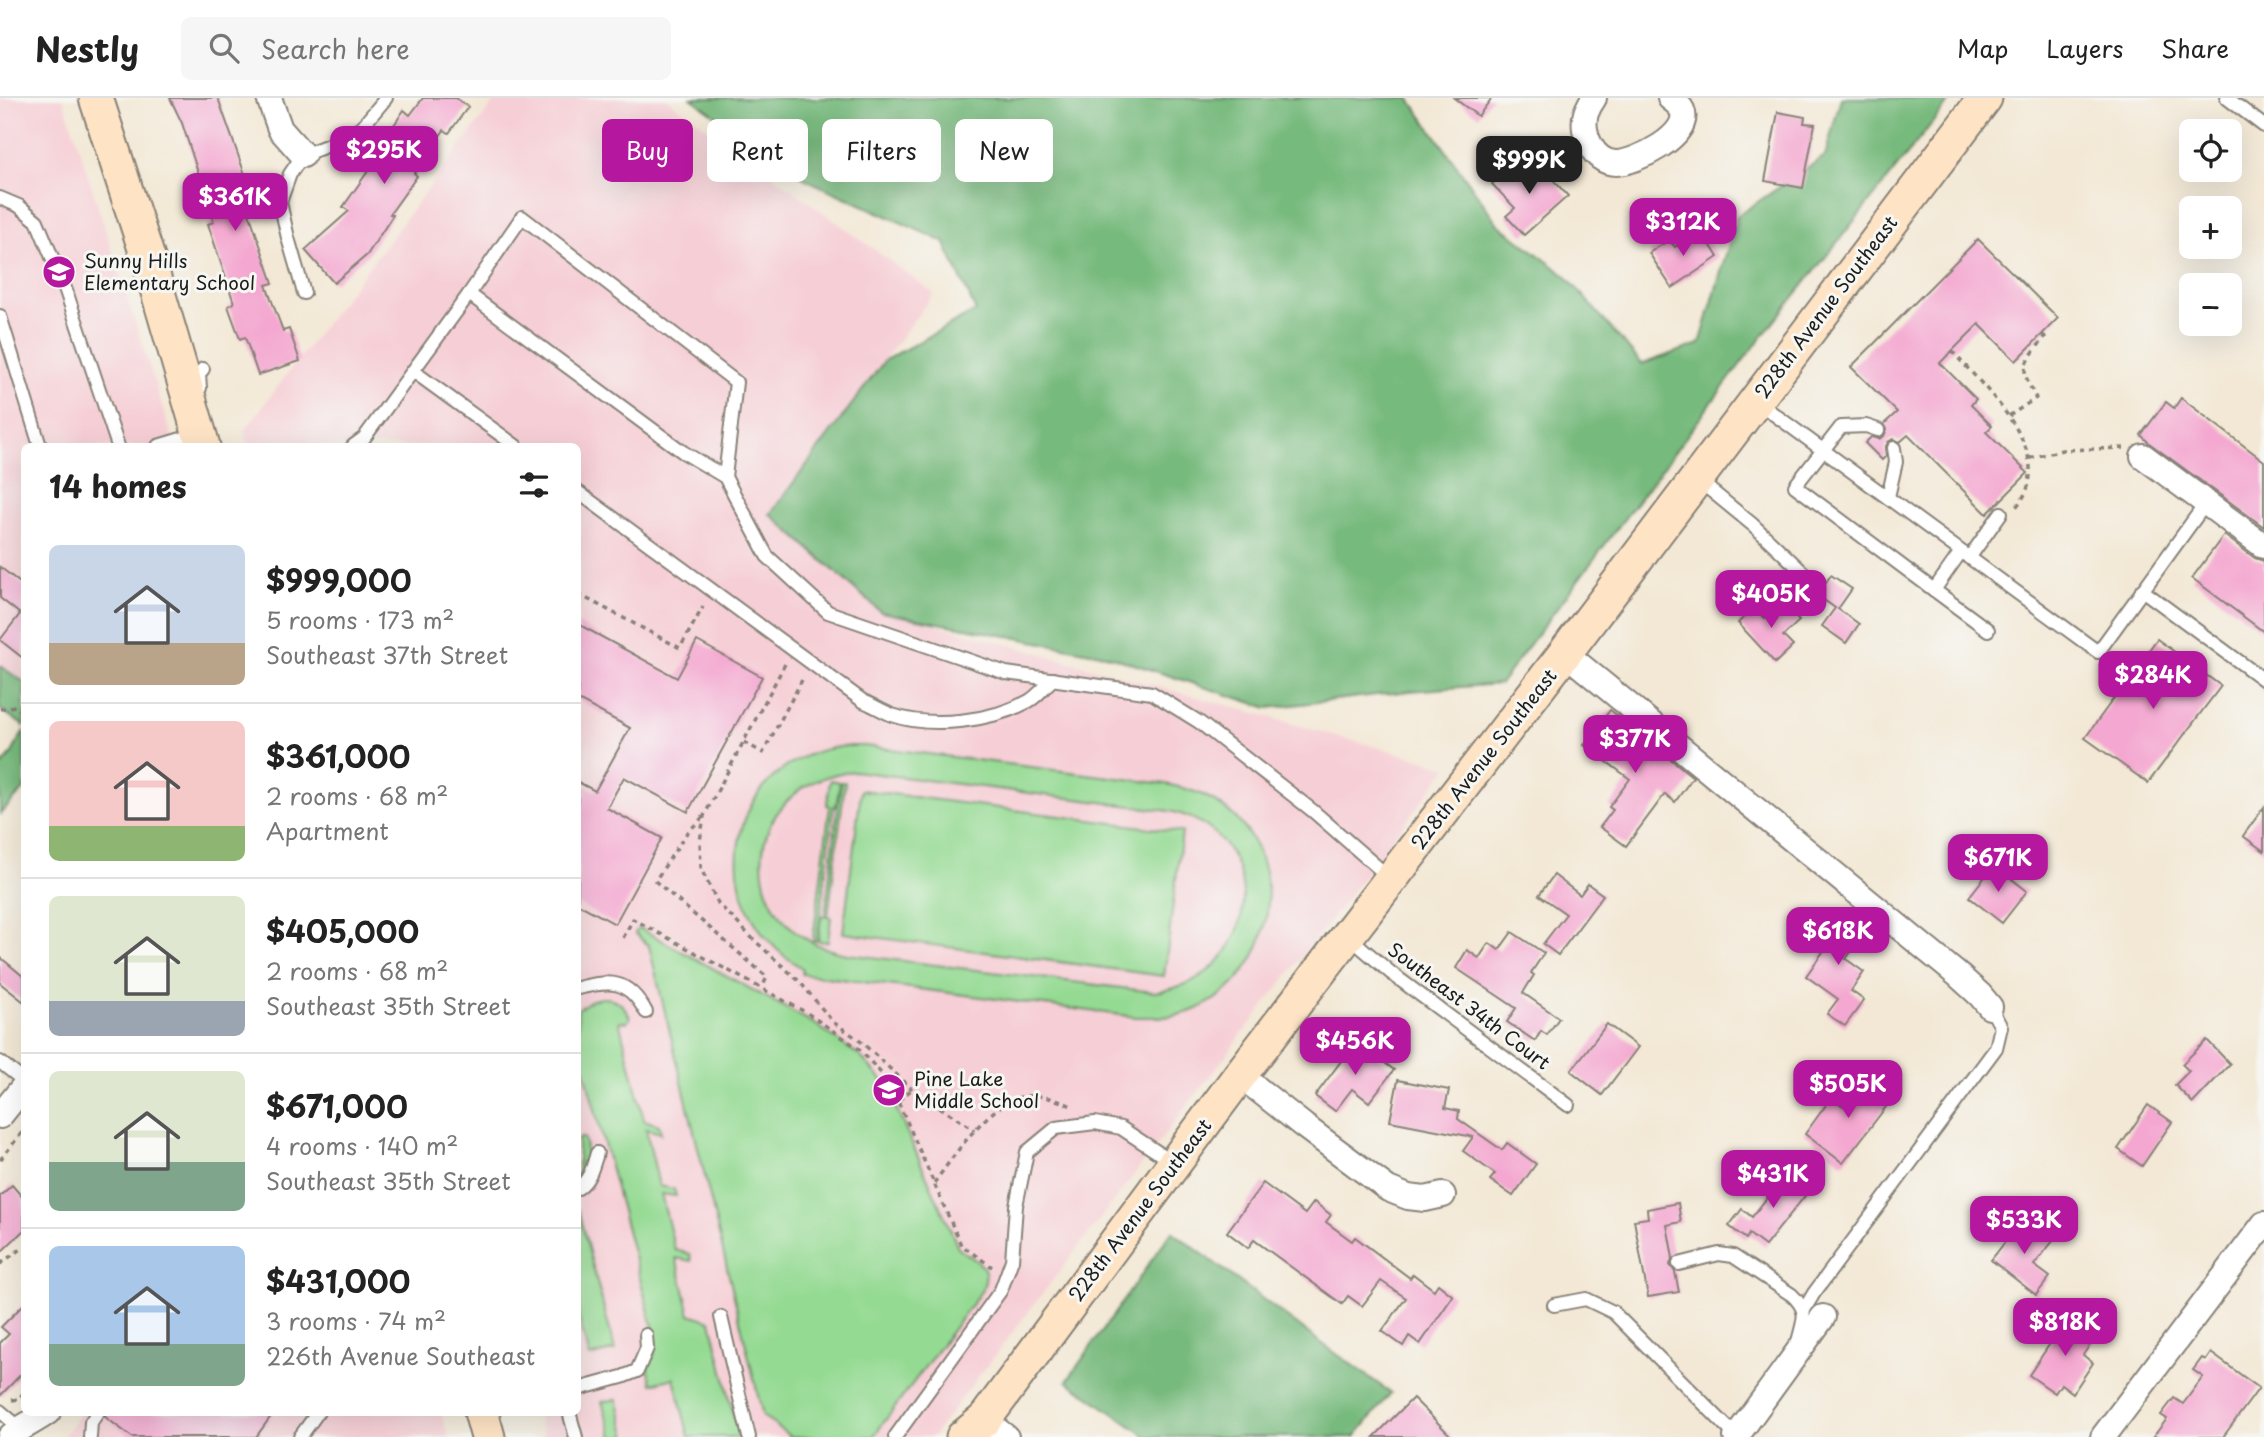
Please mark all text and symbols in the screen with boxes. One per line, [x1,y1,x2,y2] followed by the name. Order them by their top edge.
[181,17,671,80] search box
[35,23,139,73] text: Nestly
[205,29,243,67] icon: search
[261,29,410,68] text: Search here
[1957,30,2008,66] text: Map
[2046,30,2123,66] text: Layers
[2161,30,2229,66] text: Share
[602,119,693,182] chip: Buy
[707,119,808,182] chip: Rent
[822,119,941,182] chip: Filters
[955,119,1053,182] chip: New
[2179,119,2242,336] map controls
[2179,119,2242,182] button: locate
[335,126,433,186] pin: $295K
[346,131,422,166] text: $295K
[1480,136,1578,196] pin: $999K
[1492,141,1566,176] text: $999K
[186,174,284,233] pin: $361K
[199,178,271,213] text: $361K
[2179,196,2242,259] button: +
[1634,198,1732,258] pin: $312K
[1646,203,1720,238] text: $312K
[1747,209,1904,404] street label: 228th Avenue Southeast
[84,246,255,296] place label: Sunny Hills Elementary School
[40,253,78,291] school or university icon: Sunny Hills Elementary School
[2179,273,2242,336] button: −
[49,463,187,508] text: 14 homes
[515,466,553,504] icon: filters
[266,557,412,602] text: $999,000
[1722,570,1820,630] pin: $405K
[105,573,189,657] icon: home
[1731,575,1811,610] text: $405K
[266,602,454,637] text: 5 rooms · 173 m²
[266,637,508,672] text: Southeast 37th Street
[2104,652,2202,711] pin: $284K
[2114,656,2192,691] text: $284K
[1404,662,1563,855] street label: 228th Avenue Southeast
[1586,716,1684,775] pin: $377K
[1599,720,1671,755] text: $377K
[266,733,410,778] text: $361,000
[105,749,189,833] icon: home
[266,778,448,813] text: 2 rooms · 68 m²
[266,813,389,848] text: Apartment
[1949,834,2047,894] pin: $671K
[1964,839,2032,874] text: $671K
[266,908,419,953] text: $405,000
[1789,908,1887,967] pin: $618K
[1802,912,1874,947] text: $618K
[105,924,189,1008] icon: home
[1383,935,1557,1076] street label: Southeast 34th Court
[266,953,448,988] text: 2 rooms · 68 m²
[266,988,511,1023] text: Southeast 35th Street
[1306,1018,1404,1077] pin: $456K
[1316,1022,1394,1057] text: $456K
[1799,1060,1897,1120] pin: $505K
[914,1064,1039,1114] place label: Pine Lake Middle School
[1809,1065,1887,1100] text: $505K
[870,1071,908,1109] school or university icon: Pine Lake Middle School
[266,1083,408,1128] text: $671,000
[105,1099,189,1183] icon: home
[1061,1112,1218,1307] street label: 228th Avenue Southeast
[266,1128,458,1163] text: 4 rooms · 140 m²
[1724,1150,1822,1210] pin: $431K
[1737,1155,1809,1190] text: $431K
[266,1163,511,1198] text: Southeast 35th Street
[1975,1196,2073,1256] pin: $533K
[1986,1201,2062,1236] text: $533K
[266,1258,410,1303] text: $431,000
[105,1274,189,1358] icon: home
[2016,1298,2114,1358] pin: $818K
[266,1303,446,1338] text: 3 rooms · 74 m²
[2029,1303,2101,1338] text: $818K
[266,1338,535,1373] text: 226th Avenue Southeast

